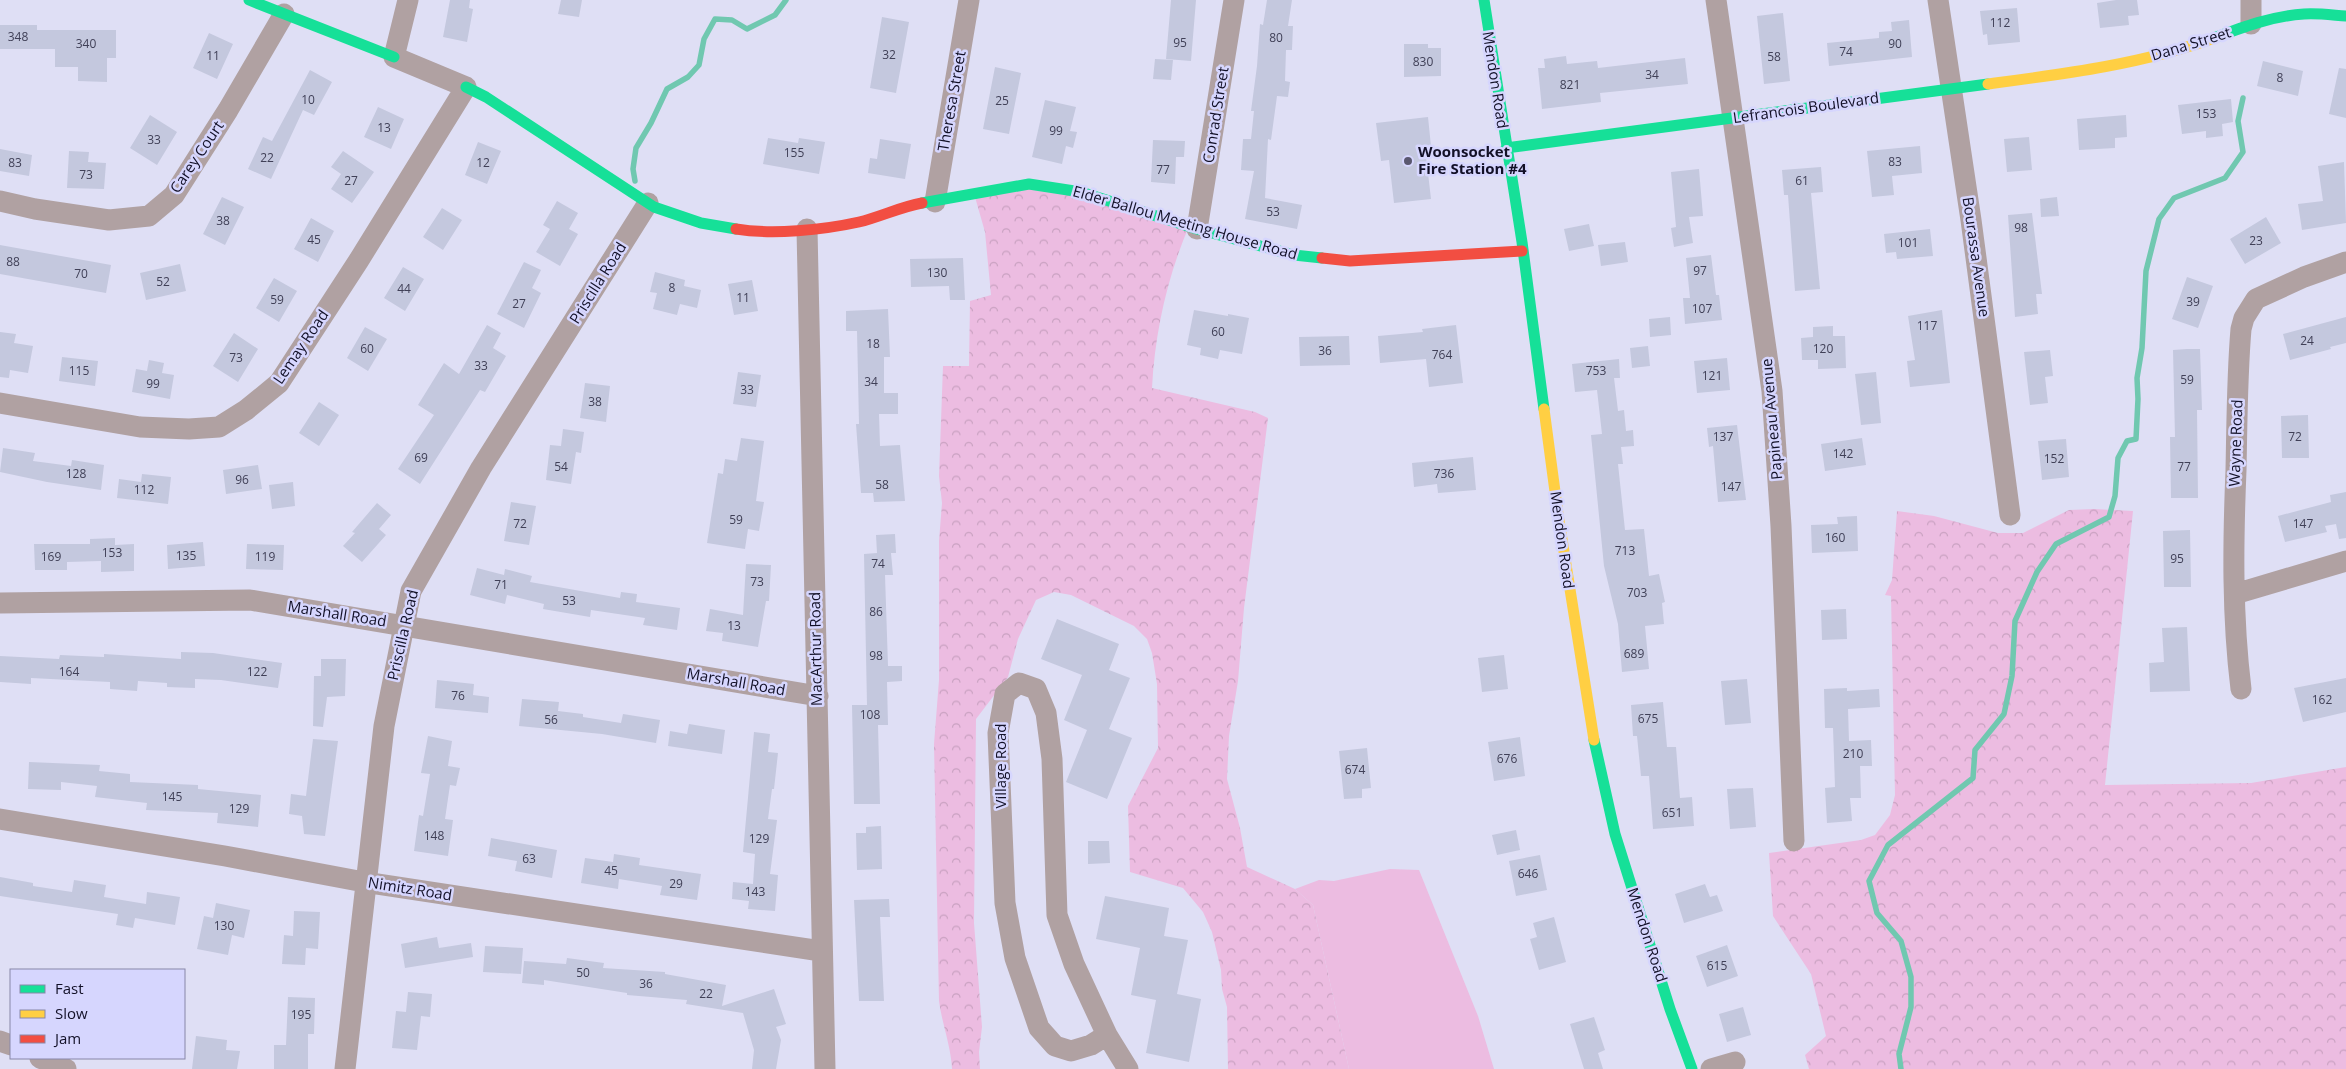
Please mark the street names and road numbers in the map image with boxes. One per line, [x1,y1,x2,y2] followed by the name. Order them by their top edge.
[2148,21,2233,65] street label: Dana Street
[1478,30,1514,130] street label: Mendon Road
[932,49,970,153] street label: Theresa Street
[1198,65,1232,164] street label: Conrad Street
[1732,87,1880,127] street label: Lefrancois Boulevard
[165,116,228,196] street label: Carey Court
[1071,180,1300,264] street label: Elder Ballou Meeting House Road
[1959,195,1995,318] street label: Bourassa Avenue
[564,238,630,327] street label: Priscilla Road
[268,305,332,388] street label: Lemay Road
[1756,358,1786,481] street label: Papineau Avenue
[2223,399,2247,487] street label: Wayne Road
[1546,490,1580,590] street label: Mendon Road
[382,587,422,682] street label: Priscilla Road
[804,592,826,706] street label: MacArthur Road
[286,595,388,631] street label: Marshall Road
[685,662,787,700] street label: Marshall Road
[990,724,1010,808] street label: Village Road
[367,872,454,905] street label: Nimitz Road
[1623,885,1673,984] street label: Mendon Road

